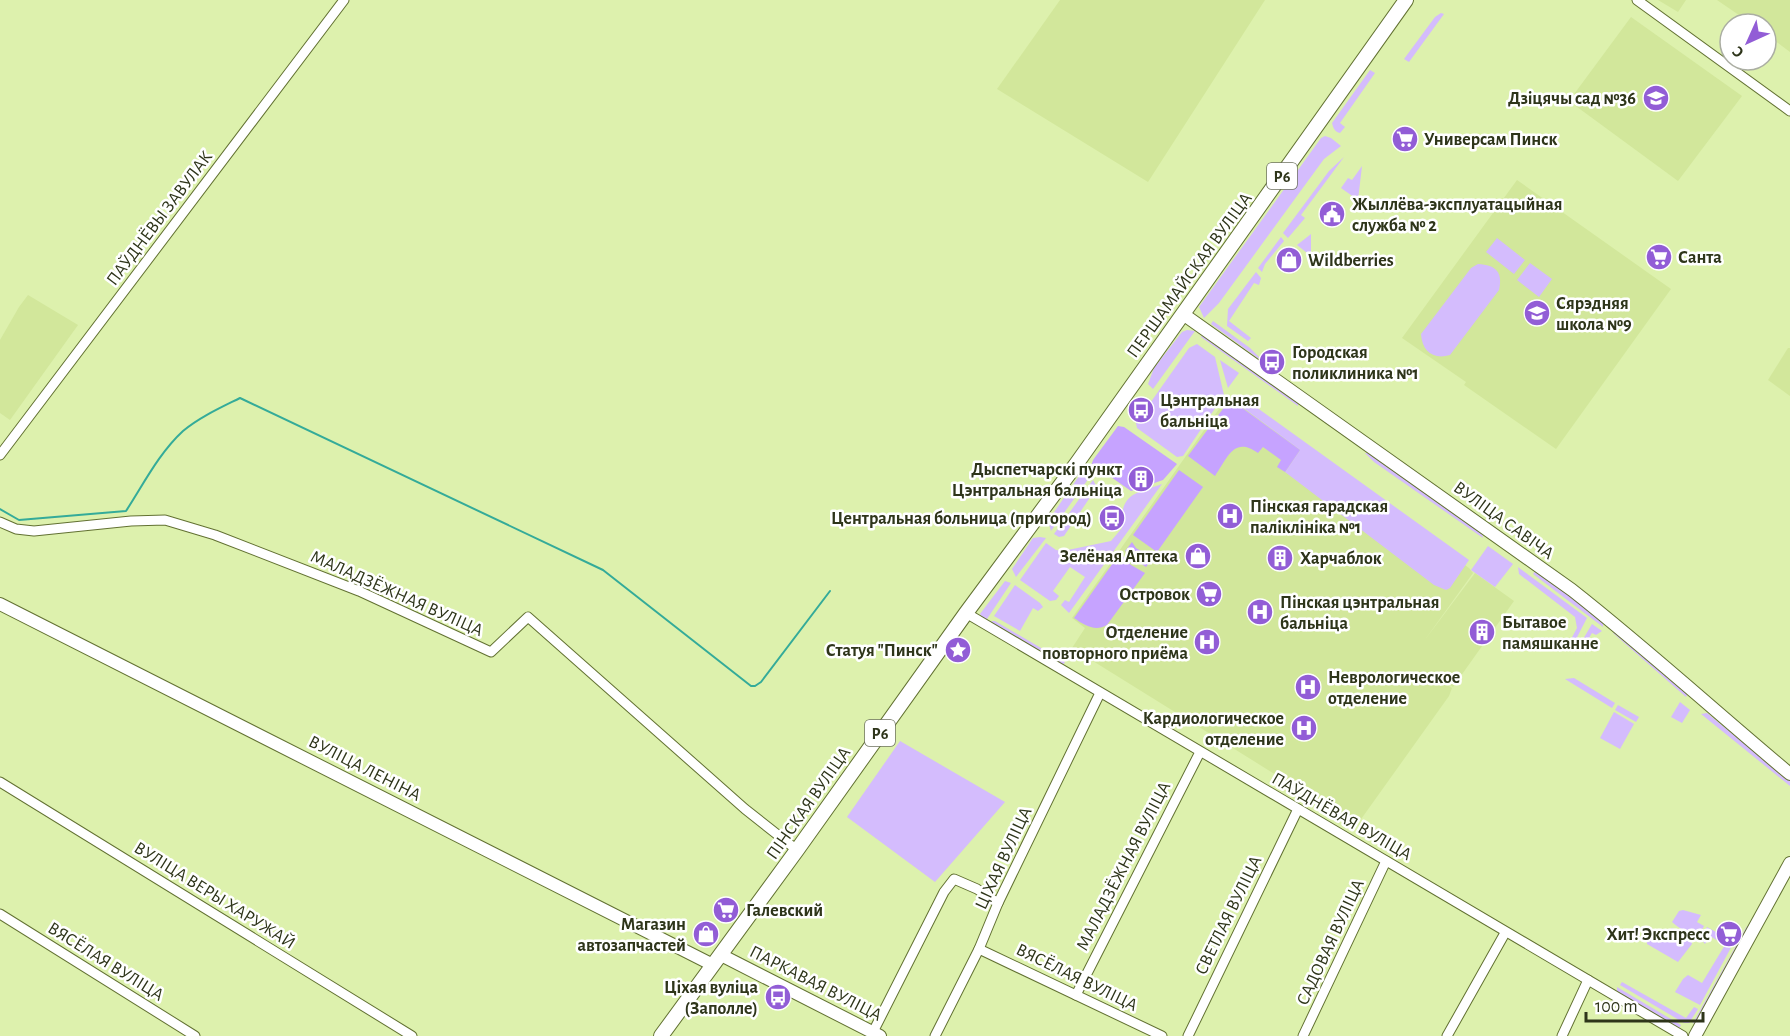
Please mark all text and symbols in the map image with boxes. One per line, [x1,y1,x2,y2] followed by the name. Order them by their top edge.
[1718,12,1778,72] north arrow
[1729,43,1747,61] text: С
[1641,83,1671,113] school or university icon: Дзіцячы сад №36
[1508,90,1636,108] place label: Дзіцячы сад №36
[1390,124,1420,154] supermarket icon: Универсам Пинск
[1424,131,1557,149] place label: Универсам Пинск
[102,146,216,289] street label: ПАЎДНЁВЫ ЗАВУЛАК
[1267,163,1297,189] road number: Р6
[1122,188,1256,361] street label: ПЕРШАМАЙСКАЯ ВУЛІЦА
[1352,196,1562,235] place label: Жыллёва-эксплуатацыйная служба № 2
[1317,199,1347,229] public building icon: Жыллёва-эксплуатацыйная служба № 2
[1644,242,1674,272] supermarket icon: Санта
[1274,245,1304,275] shop icon: Wildberries
[1678,249,1722,267] place label: Санта
[1308,252,1394,270] place label: Wildberries
[1556,295,1632,334] place label: Сярэдняя школа №9
[1522,298,1552,328] school or university icon: Сярэдняя школа №9
[1292,344,1419,383] place label: Городская поликлиника №1
[1257,347,1287,377] bus stop icon: Городская поликлиника №1
[1160,392,1260,431] place label: Цэнтральная бальніца
[1126,395,1156,425] bus stop icon: Цэнтральная бальніца
[952,461,1123,500] place label: Дыспетчарскі пункт Цэнтральная бальніца
[1126,464,1156,494] building icon: Дыспетчарскі пункт Цэнтральная бальніца
[1450,479,1557,563] street label: ВУЛІЦА САВІЧА
[1250,498,1388,537] place label: Пінская гарадская паліклініка №1
[1215,501,1245,531] hospital icon: Пінская гарадская паліклініка №1
[1097,503,1127,533] bus stop icon: Центральная больница (пригород)
[831,510,1092,528] place label: Центральная больница (пригород)
[1183,541,1213,571] shop icon: Зелёная Аптека
[1265,543,1295,573] building icon: Харчаблок
[308,546,487,640] street label: МАЛАДЗЁЖНАЯ ВУЛІЦА
[1060,548,1178,566] place label: Зелёная Аптека
[1300,550,1382,568] place label: Харчаблок
[1194,579,1224,609] supermarket icon: Островок
[1119,586,1190,604] place label: Островок
[1280,594,1439,633] place label: Пінская цэнтральная бальніца
[1245,597,1275,627] hospital icon: Пінская цэнтральная бальніца
[1502,614,1599,653] place label: Бытавое памяшканне
[1467,617,1497,647] building icon: Бытавое памяшканне
[1042,624,1188,663] place label: Отделение повторного приёма
[1192,627,1222,657] hospital icon: Отделение повторного приёма
[943,635,973,665] place icon: Статуя "Пинск"
[826,642,938,660] place label: Статуя "Пинск"
[1328,669,1460,708] place label: Неврологическое отделение
[1293,672,1323,702] hospital icon: Неврологическое отделение
[1143,710,1284,749] place label: Кардиологическое отделение
[1289,713,1319,743] hospital icon: Кардиологическое отделение
[865,720,895,746] road number: Р6
[306,733,424,805] street label: ВУЛІЦА ЛЕНІНА
[763,744,854,863] street label: ПІНСКАЯ ВУЛІЦА
[1269,768,1416,864] street label: ПАЎДНЁВАЯ ВУЛІЦА
[1072,778,1175,954] street label: МАЛАДЗЁЖНАЯ ВУЛІЦА
[972,804,1036,912] street label: ЦІХАЯ ВУЛІЦА
[131,837,299,953] street label: ВУЛІЦА ВЕРЫ ХАРУЖАЙ
[1192,853,1266,978] street label: СВЕТЛАЯ ВУЛІЦА
[1294,876,1368,1008] street label: САДОВАЯ ВУЛІЦА
[711,895,741,925] supermarket icon: Галевский
[746,902,823,920] place label: Галевский
[578,916,686,955] place label: Магазин автозапчастей
[44,917,168,1005] street label: ВЯСЁЛАЯ ВУЛІЦА
[691,919,721,949] shop icon: Магазин автозапчастей
[1714,919,1744,949] supermarket icon: Хит! Экспресс
[1606,926,1710,944] place label: Хит! Экспресс
[1013,939,1141,1015] street label: ВЯСЁЛАЯ ВУЛІЦА
[747,943,885,1025] street label: ПАРКАВАЯ ВУЛІЦА
[664,979,758,1018] place label: Ціхая вуліца (Заполле)
[763,982,793,1012] bus stop icon: Ціхая вуліца (Заполле)
[1586,985,1703,1023] scale bar
[1595,998,1638,1016] text: 100 m

